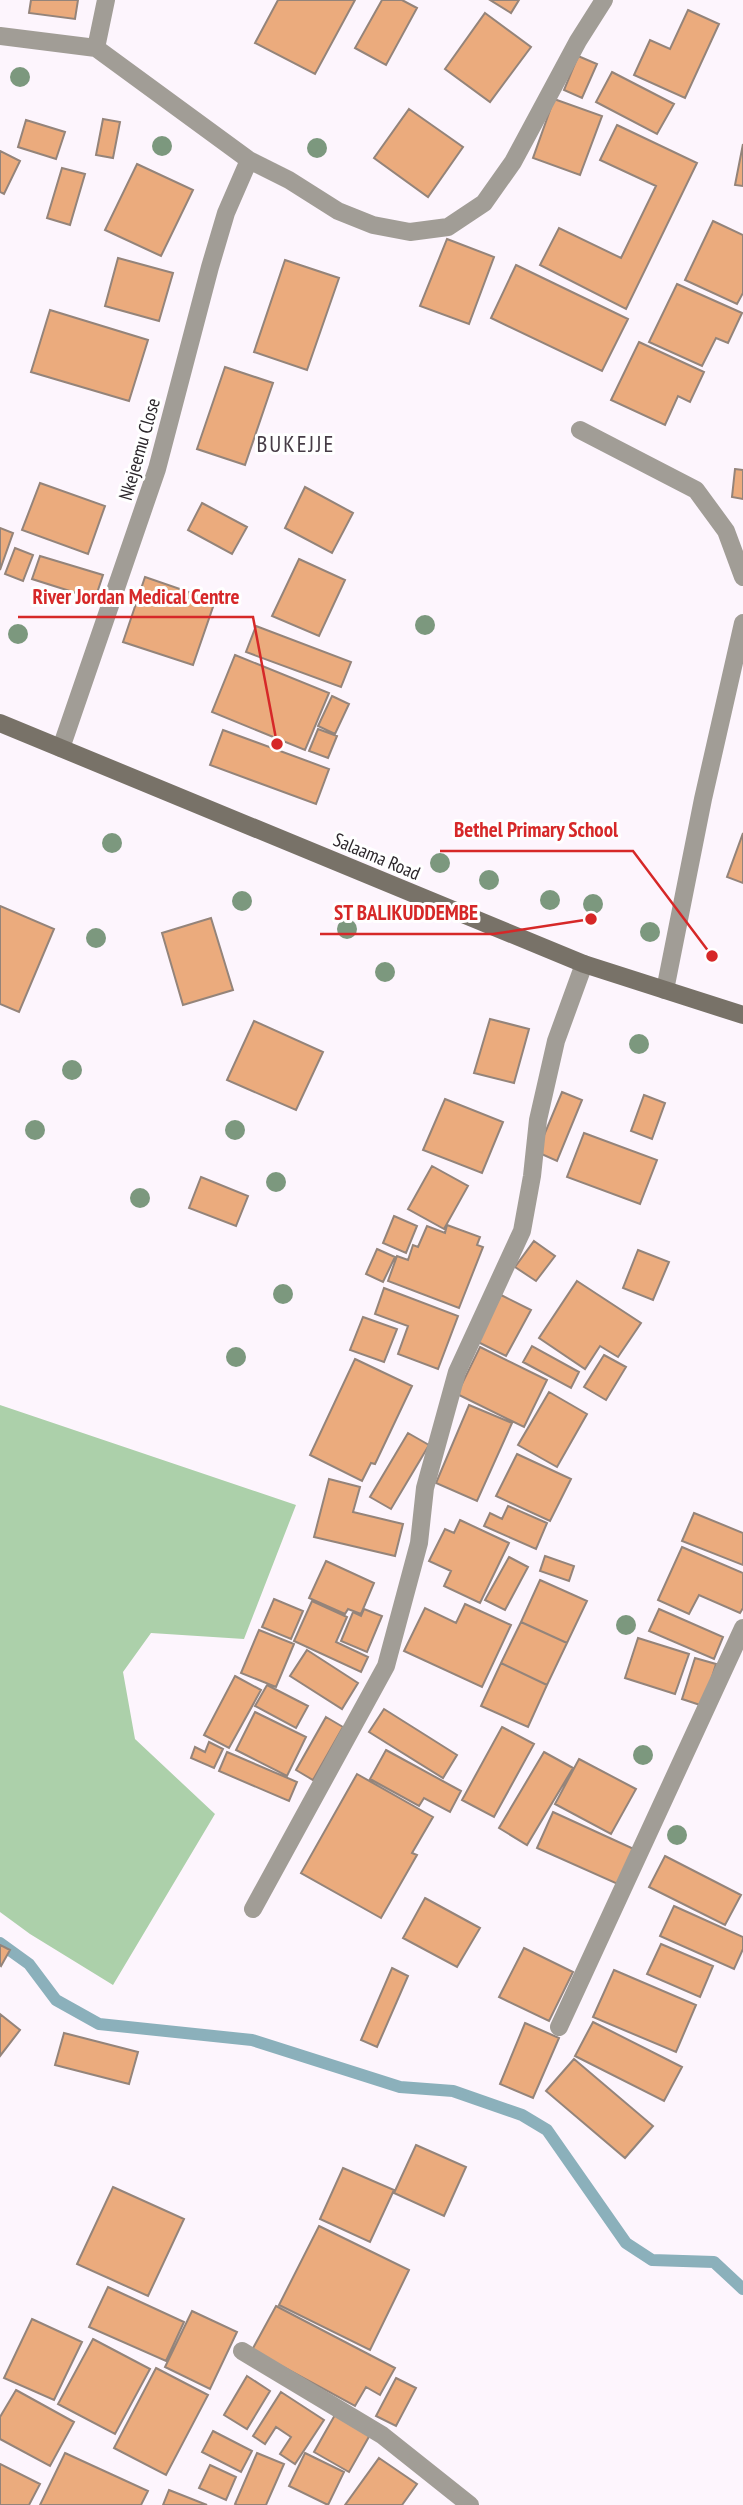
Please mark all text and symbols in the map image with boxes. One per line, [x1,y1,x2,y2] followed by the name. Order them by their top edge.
[113,395,165,503] street label: Nkejeemu Close
[257,429,335,458] district label: BUKEJJE
[18,575,253,617] callout: River Jordan Medical Centre
[32,583,240,610] text: River Jordan Medical Centre
[440,809,633,851] callout: Bethel Primary School
[454,816,619,843] text: Bethel Primary School
[330,827,424,885] street label: Salaama Road
[320,892,493,934] callout: ST BALIKUDDEMBE
[334,899,478,926] text: ST BALIKUDDEMBE

